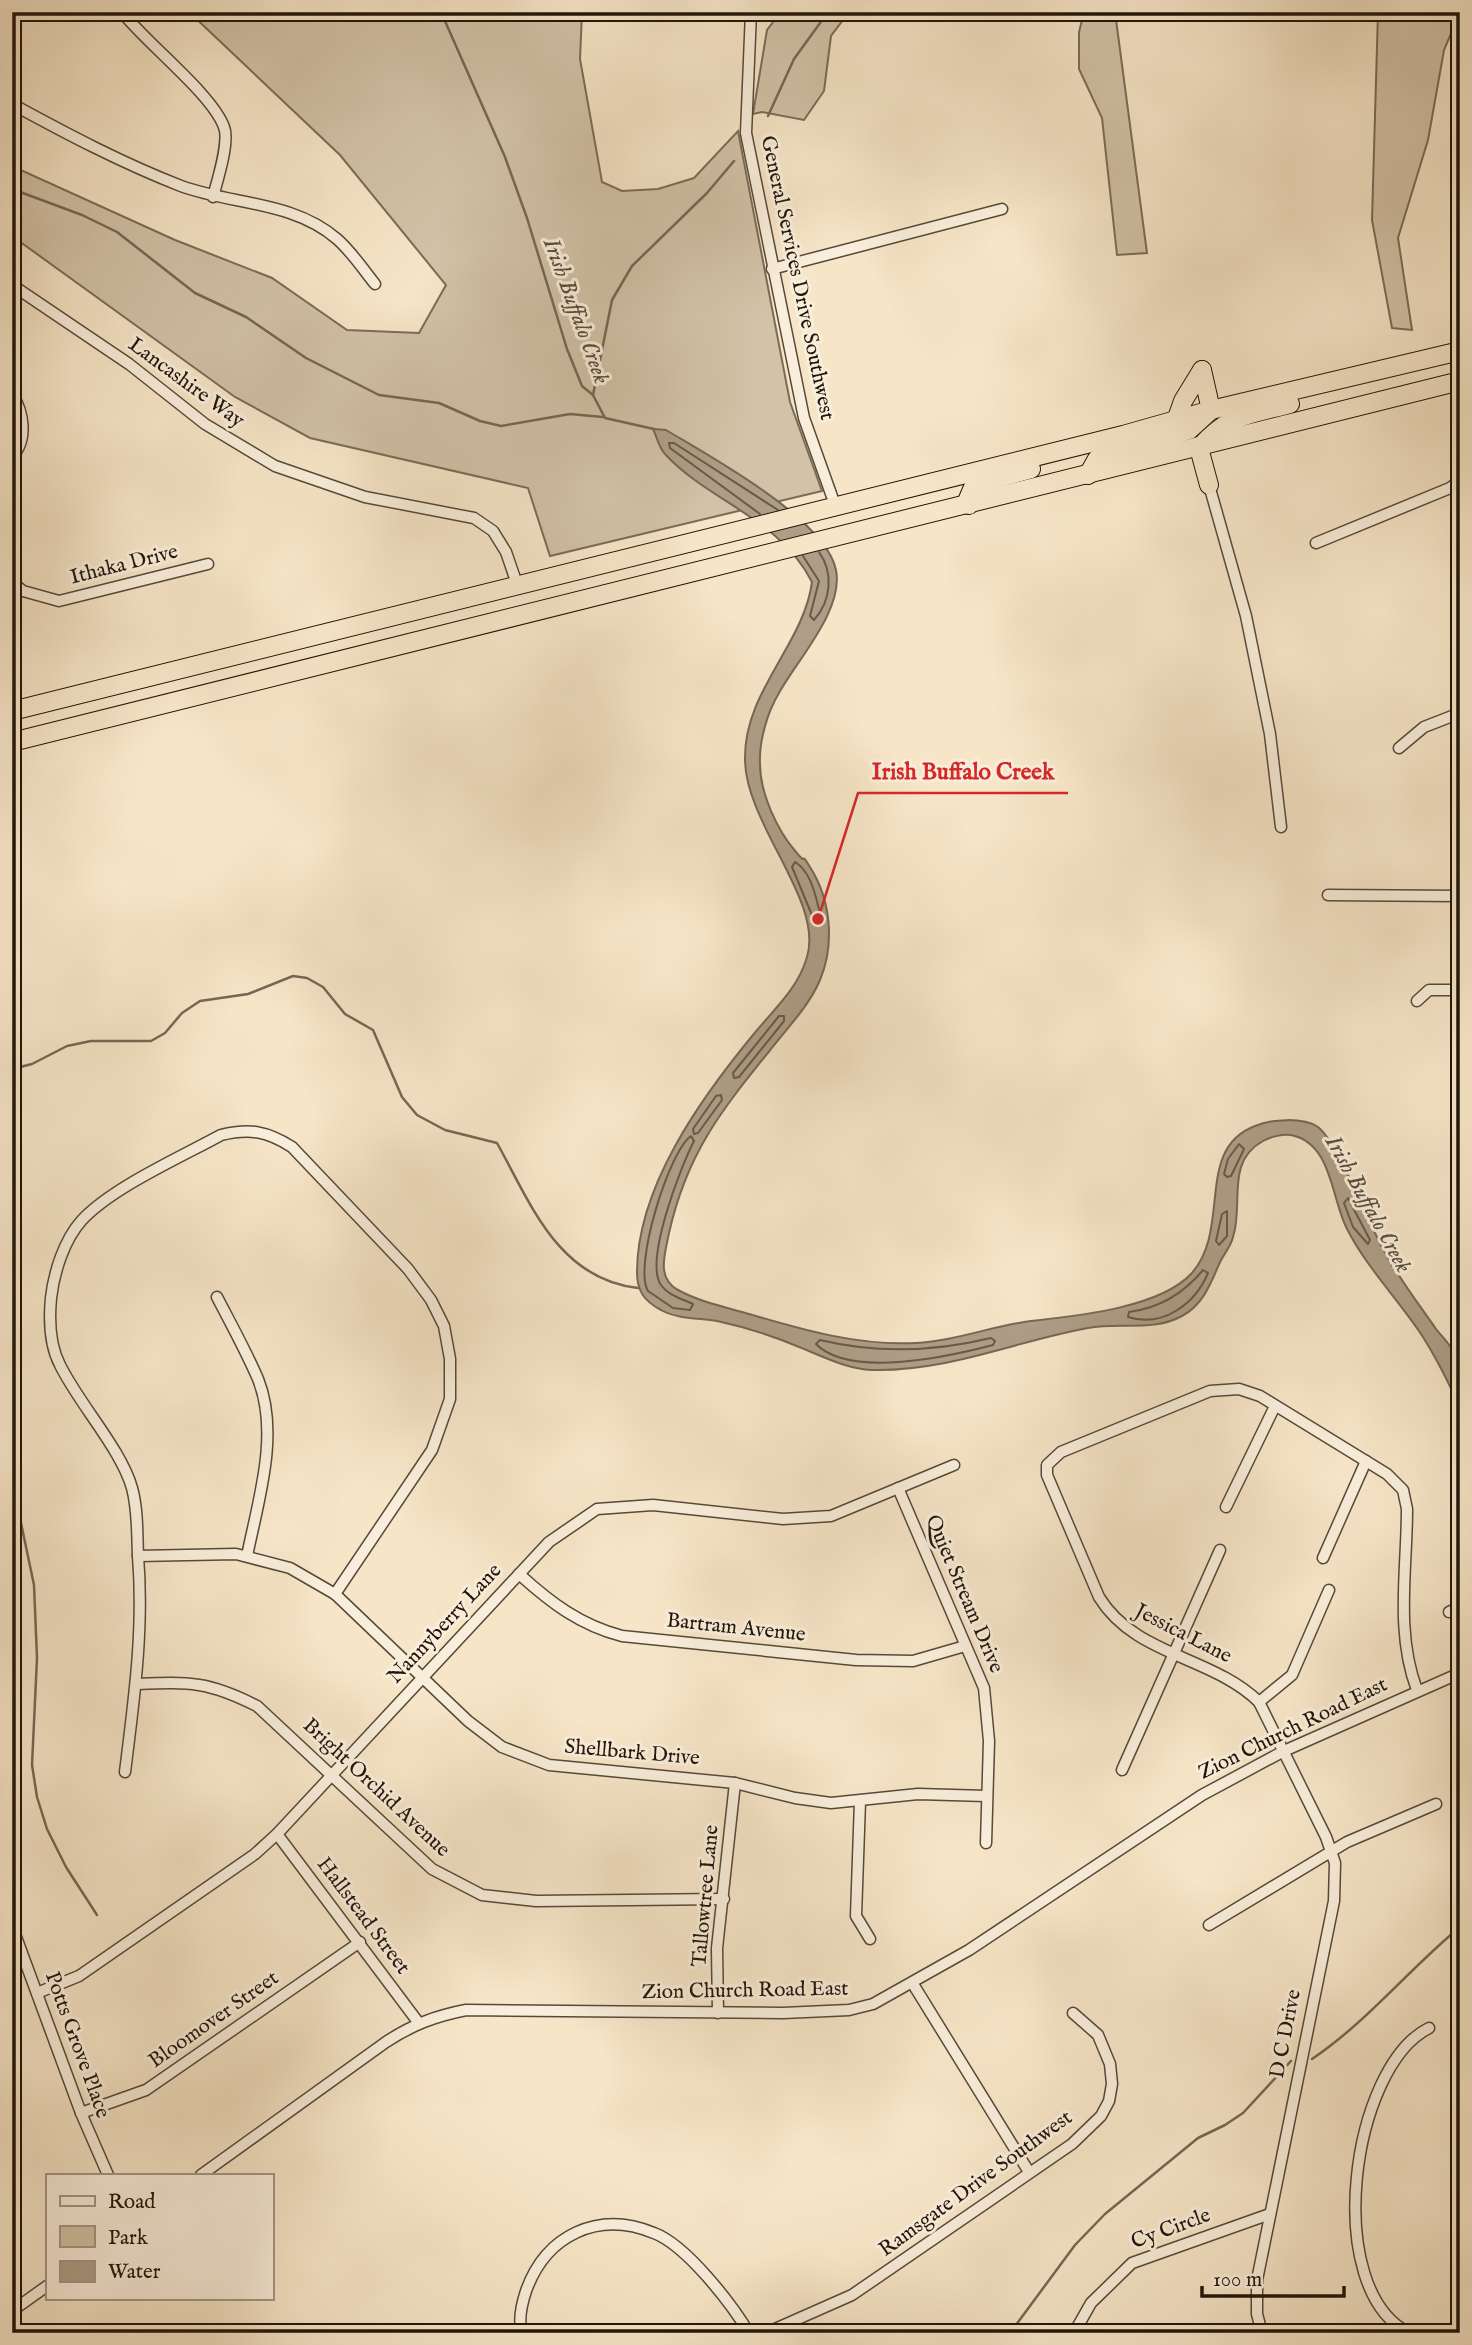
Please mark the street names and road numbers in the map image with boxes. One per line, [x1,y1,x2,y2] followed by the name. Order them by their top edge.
[754,133,840,423] street label: General Services Drive Southwest
[123,332,250,435] street label: Lancashire Way
[67,538,181,591] street label: Ithaka Drive
[919,1511,1010,1677] street label: Quiet Stream Drive
[382,1558,508,1690] street label: Nannyberry Lane
[1128,1597,1236,1670] street label: Jessica Lane
[665,1607,807,1649] street label: Bartram Avenue
[1194,1672,1392,1786] street label: Zion Church Road East
[296,1713,456,1864] street label: Bright Orchid Avenue
[563,1734,701,1772] street label: Shellbark Drive
[686,1823,726,1968] street label: Tallowtree Lane
[310,1852,416,1980] street label: Hallstead Street
[144,1965,284,2075] street label: Bloomover Street
[38,1968,116,2122] street label: Potts Grove Place
[641,1976,849,2006] street label: Zion Church Road East
[1264,1987,1308,2081] street label: D C Drive
[874,2105,1078,2263] street label: Ramsgate Drive Southwest
[1128,2202,1215,2256] street label: Cy Circle

